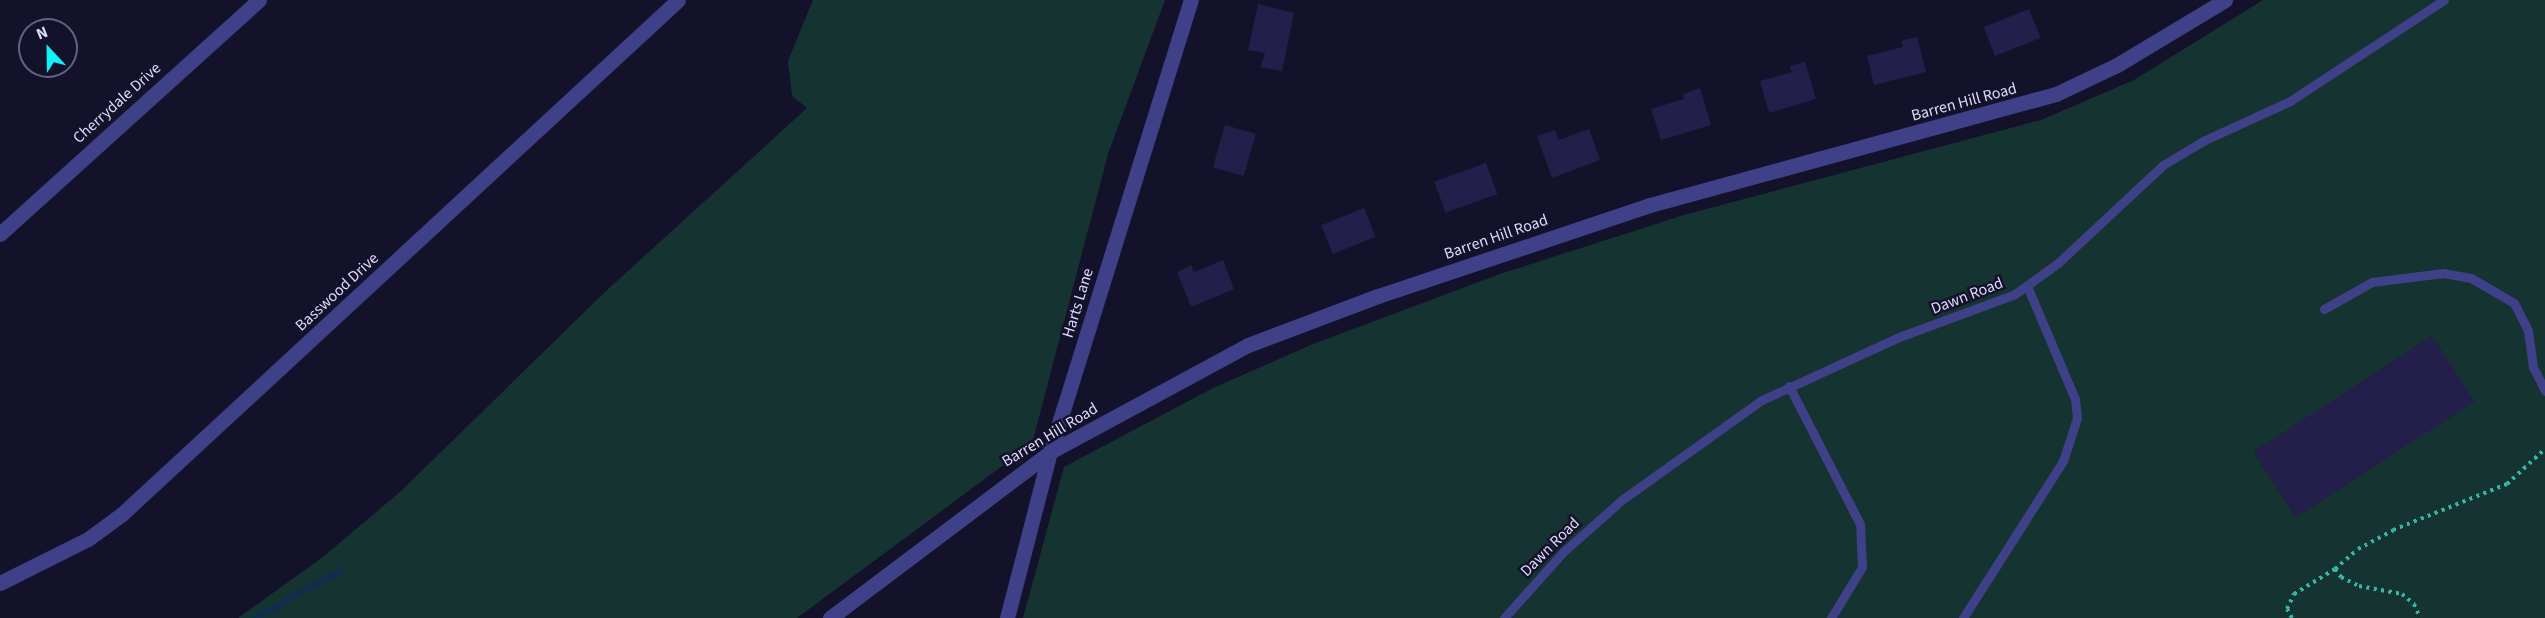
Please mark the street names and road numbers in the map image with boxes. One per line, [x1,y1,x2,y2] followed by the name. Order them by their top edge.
[69,59,165,147] street label: Cherrydale Drive
[1909,79,2019,125] street label: Barren Hill Road
[1442,210,1550,264] street label: Barren Hill Road
[292,249,382,335] street label: Basswood Drive
[1058,266,1098,340] street label: Harts Lane
[1928,273,2006,319] street label: Dawn Road
[999,399,1101,471] street label: Barren Hill Road
[1516,513,1584,581] street label: Dawn Road

